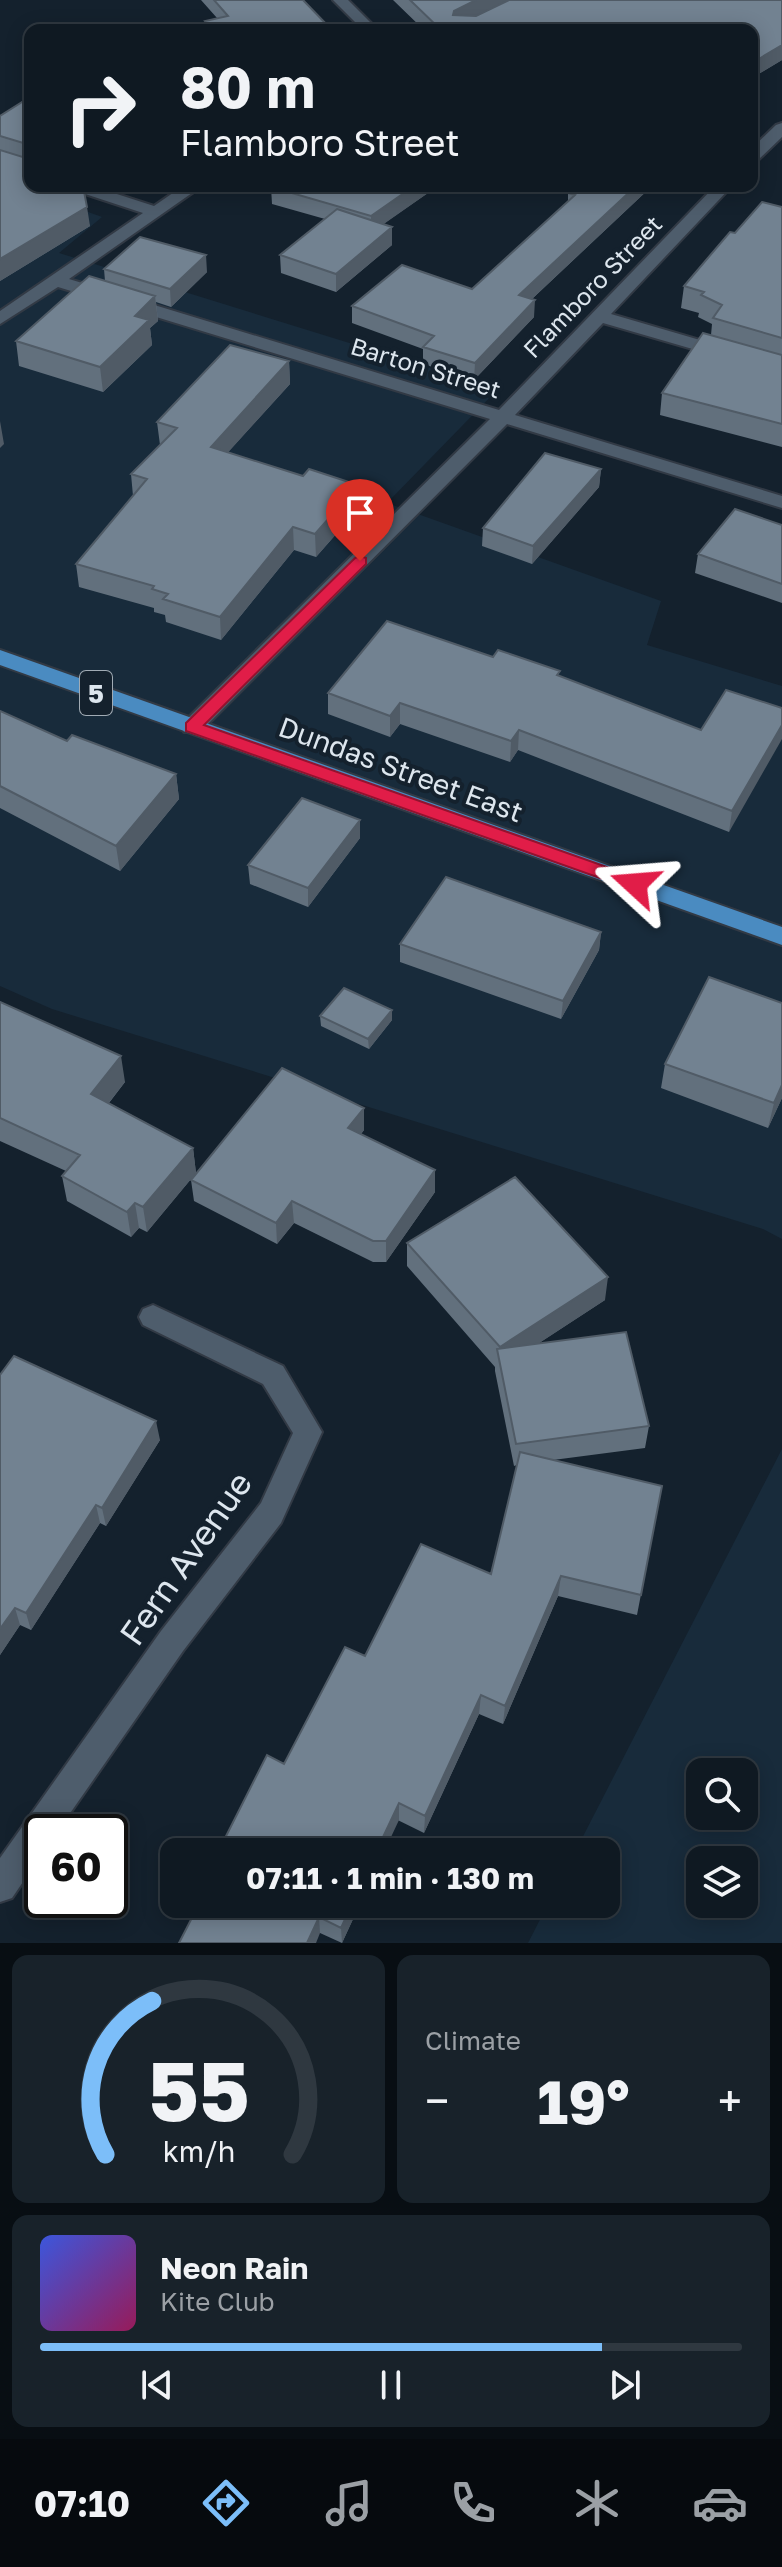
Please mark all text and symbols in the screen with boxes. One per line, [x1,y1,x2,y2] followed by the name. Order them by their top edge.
[180,53,315,120] text: 80 m
[48,56,152,160] icon: right
[180,121,460,164] text: Flamboro Street
[517,209,667,363] street label: Flamboro Street
[348,330,504,404] street label: Barton Street
[326,479,394,561] pin
[338,491,382,535] icon: arrive
[80,671,112,715] road number: 5
[275,710,527,828] street label: Dundas Street East
[593,842,677,926] position arrow
[111,1464,259,1652] street label: Fern Avenue
[686,1758,758,1918] map controls
[686,1758,758,1830] button: search
[24,1814,128,1918] speed limit sign: 60
[686,1846,758,1918] button: layers
[246,1860,534,1896] text: 07:11 · 1 min · 130 m
[425,2025,521,2056] text: Climate
[148,2039,249,2139] text: 55
[537,2065,630,2137] text: 19°
[425,2074,449,2127] text: −
[718,2074,742,2127] text: +
[162,2134,235,2168] text: km/h
[160,2250,308,2286] text: Neon Rain
[160,2286,275,2317] text: Kite Club
[135,2363,179,2407] icon: previous
[369,2363,413,2407] icon: pause
[603,2363,647,2407] icon: next
[198,2475,254,2531] icon: directions
[321,2475,377,2531] icon: music
[445,2475,501,2531] icon: phone
[569,2475,625,2531] icon: climate
[692,2475,748,2531] icon: car
[34,2482,130,2525] text: 07:10

